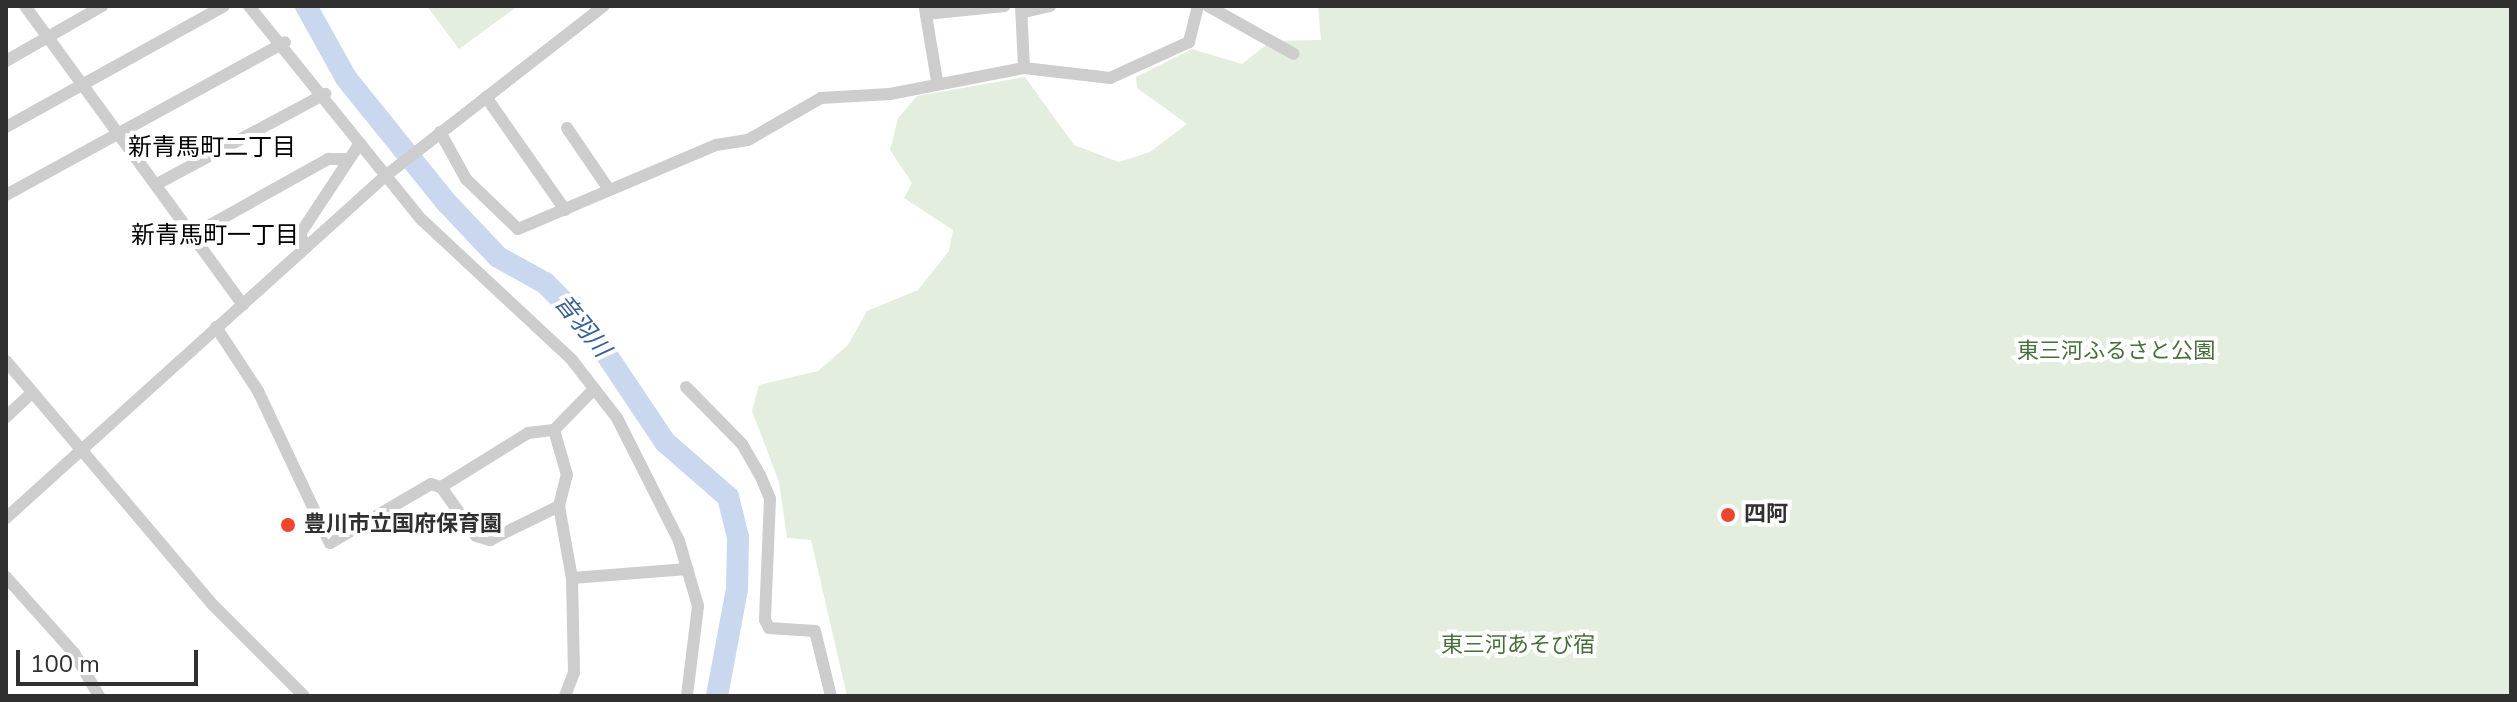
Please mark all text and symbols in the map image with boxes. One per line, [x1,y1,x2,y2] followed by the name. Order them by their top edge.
[128,134,296,162] district label: 新青馬町二丁目
[131,222,299,250] district label: 新青馬町一丁目
[548,289,616,363] water label: 音羽川
[2017,339,2215,365] park label: 東三河ふるさと公園
[1744,502,1788,528] place label: 四阿
[1719,506,1737,524] marker: 四阿
[304,512,502,538] place label: 豊川市立国府保育園
[279,516,297,534] marker: 豊川市立国府保育園
[1441,633,1595,659] park label: 東三河あそび宿
[20,634,202,684] scale bar
[30,648,100,680] text: 100 m

